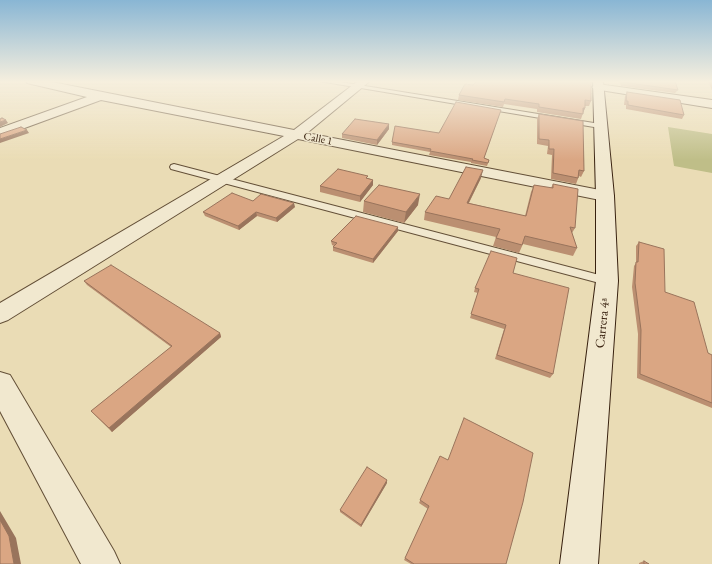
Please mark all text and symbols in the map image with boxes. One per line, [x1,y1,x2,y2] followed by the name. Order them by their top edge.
[302,130,334,148] street label: Calle 1
[593,297,613,349] street label: Carrera 4ª

